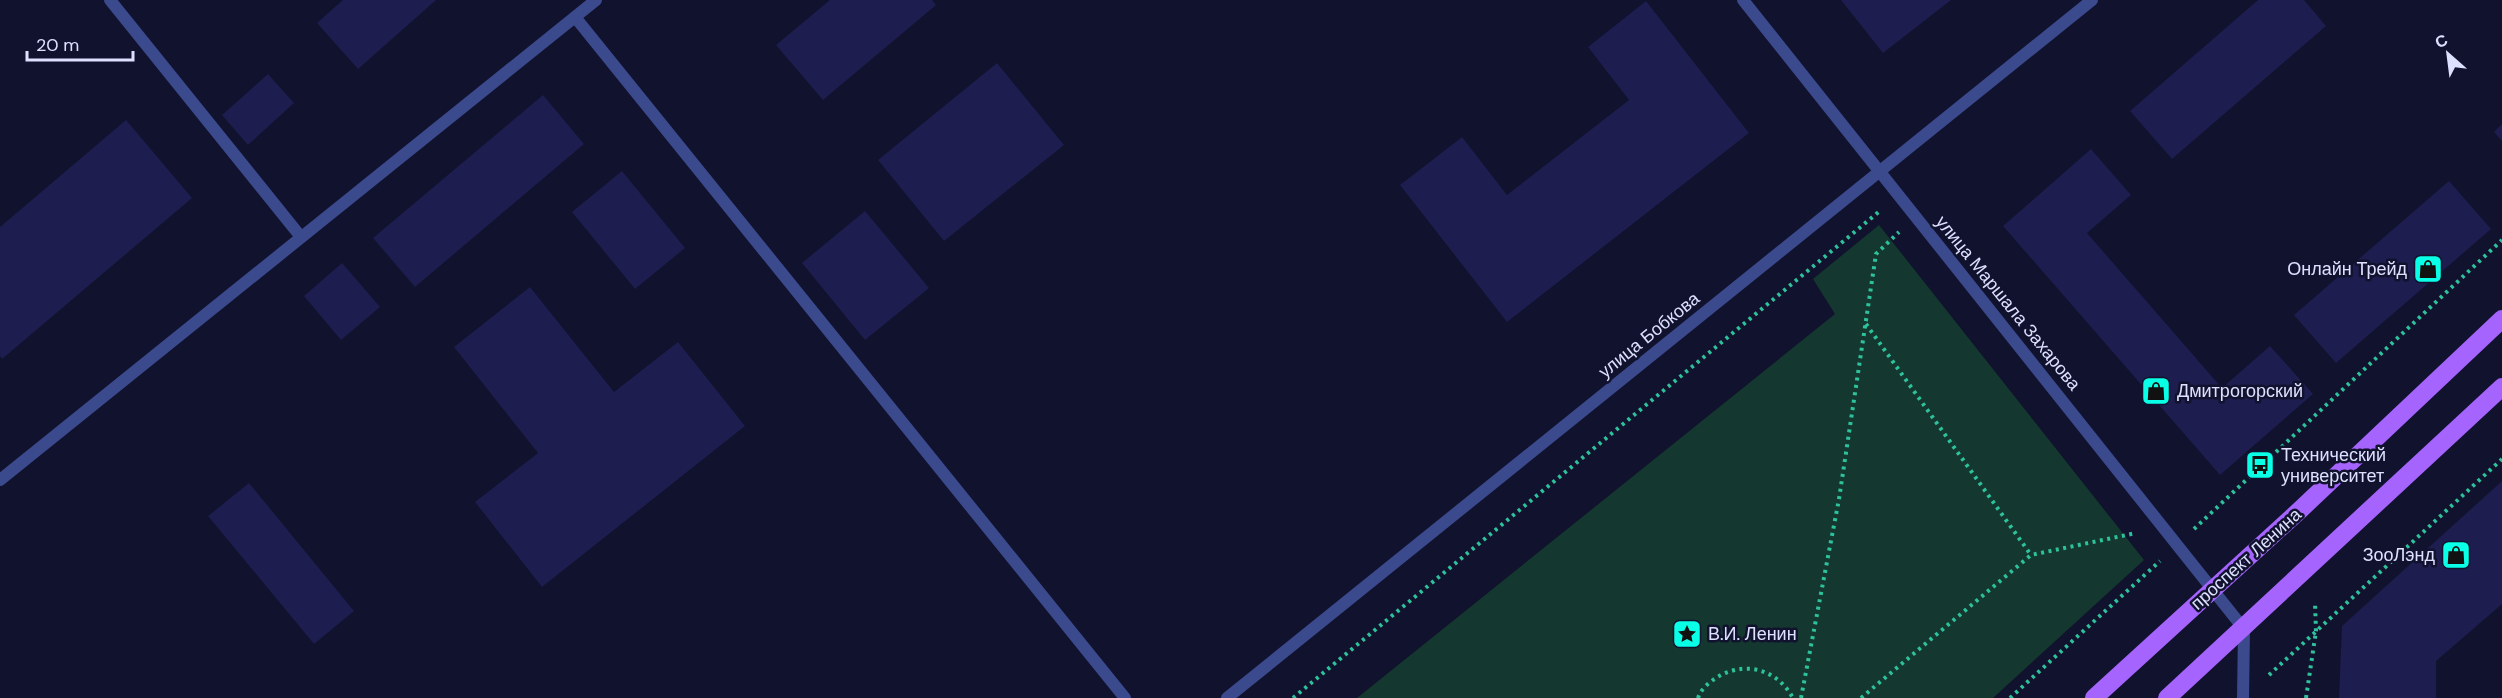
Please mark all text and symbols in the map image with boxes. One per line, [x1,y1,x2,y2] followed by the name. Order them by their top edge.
[27,24,134,62] scale bar
[2418,24,2478,84] north arrow
[2431,29,2452,53] text: С
[36,33,79,57] text: 20 m
[1930,211,2087,396] street label: улица Маршала Захарова
[2412,253,2444,285] shop icon: Онлайн Трейд
[2287,257,2407,281] place label: Онлайн Трейд
[1593,286,1705,383] street label: улица Бобкова
[2140,375,2172,407] shop icon: Дмитрогорский
[2177,379,2303,403] place label: Дмитрогорский
[2281,443,2386,488] place label: Технический университет
[2244,449,2276,481] bus stop icon: Технический университет
[2185,502,2307,615] street label: проспект Ленина
[2440,539,2472,571] shop icon: ЗооЛэнд
[2363,543,2435,567] place label: ЗооЛэнд
[1671,618,1703,650] place icon: В.И. Ленин
[1708,622,1797,646] place label: В.И. Ленин

